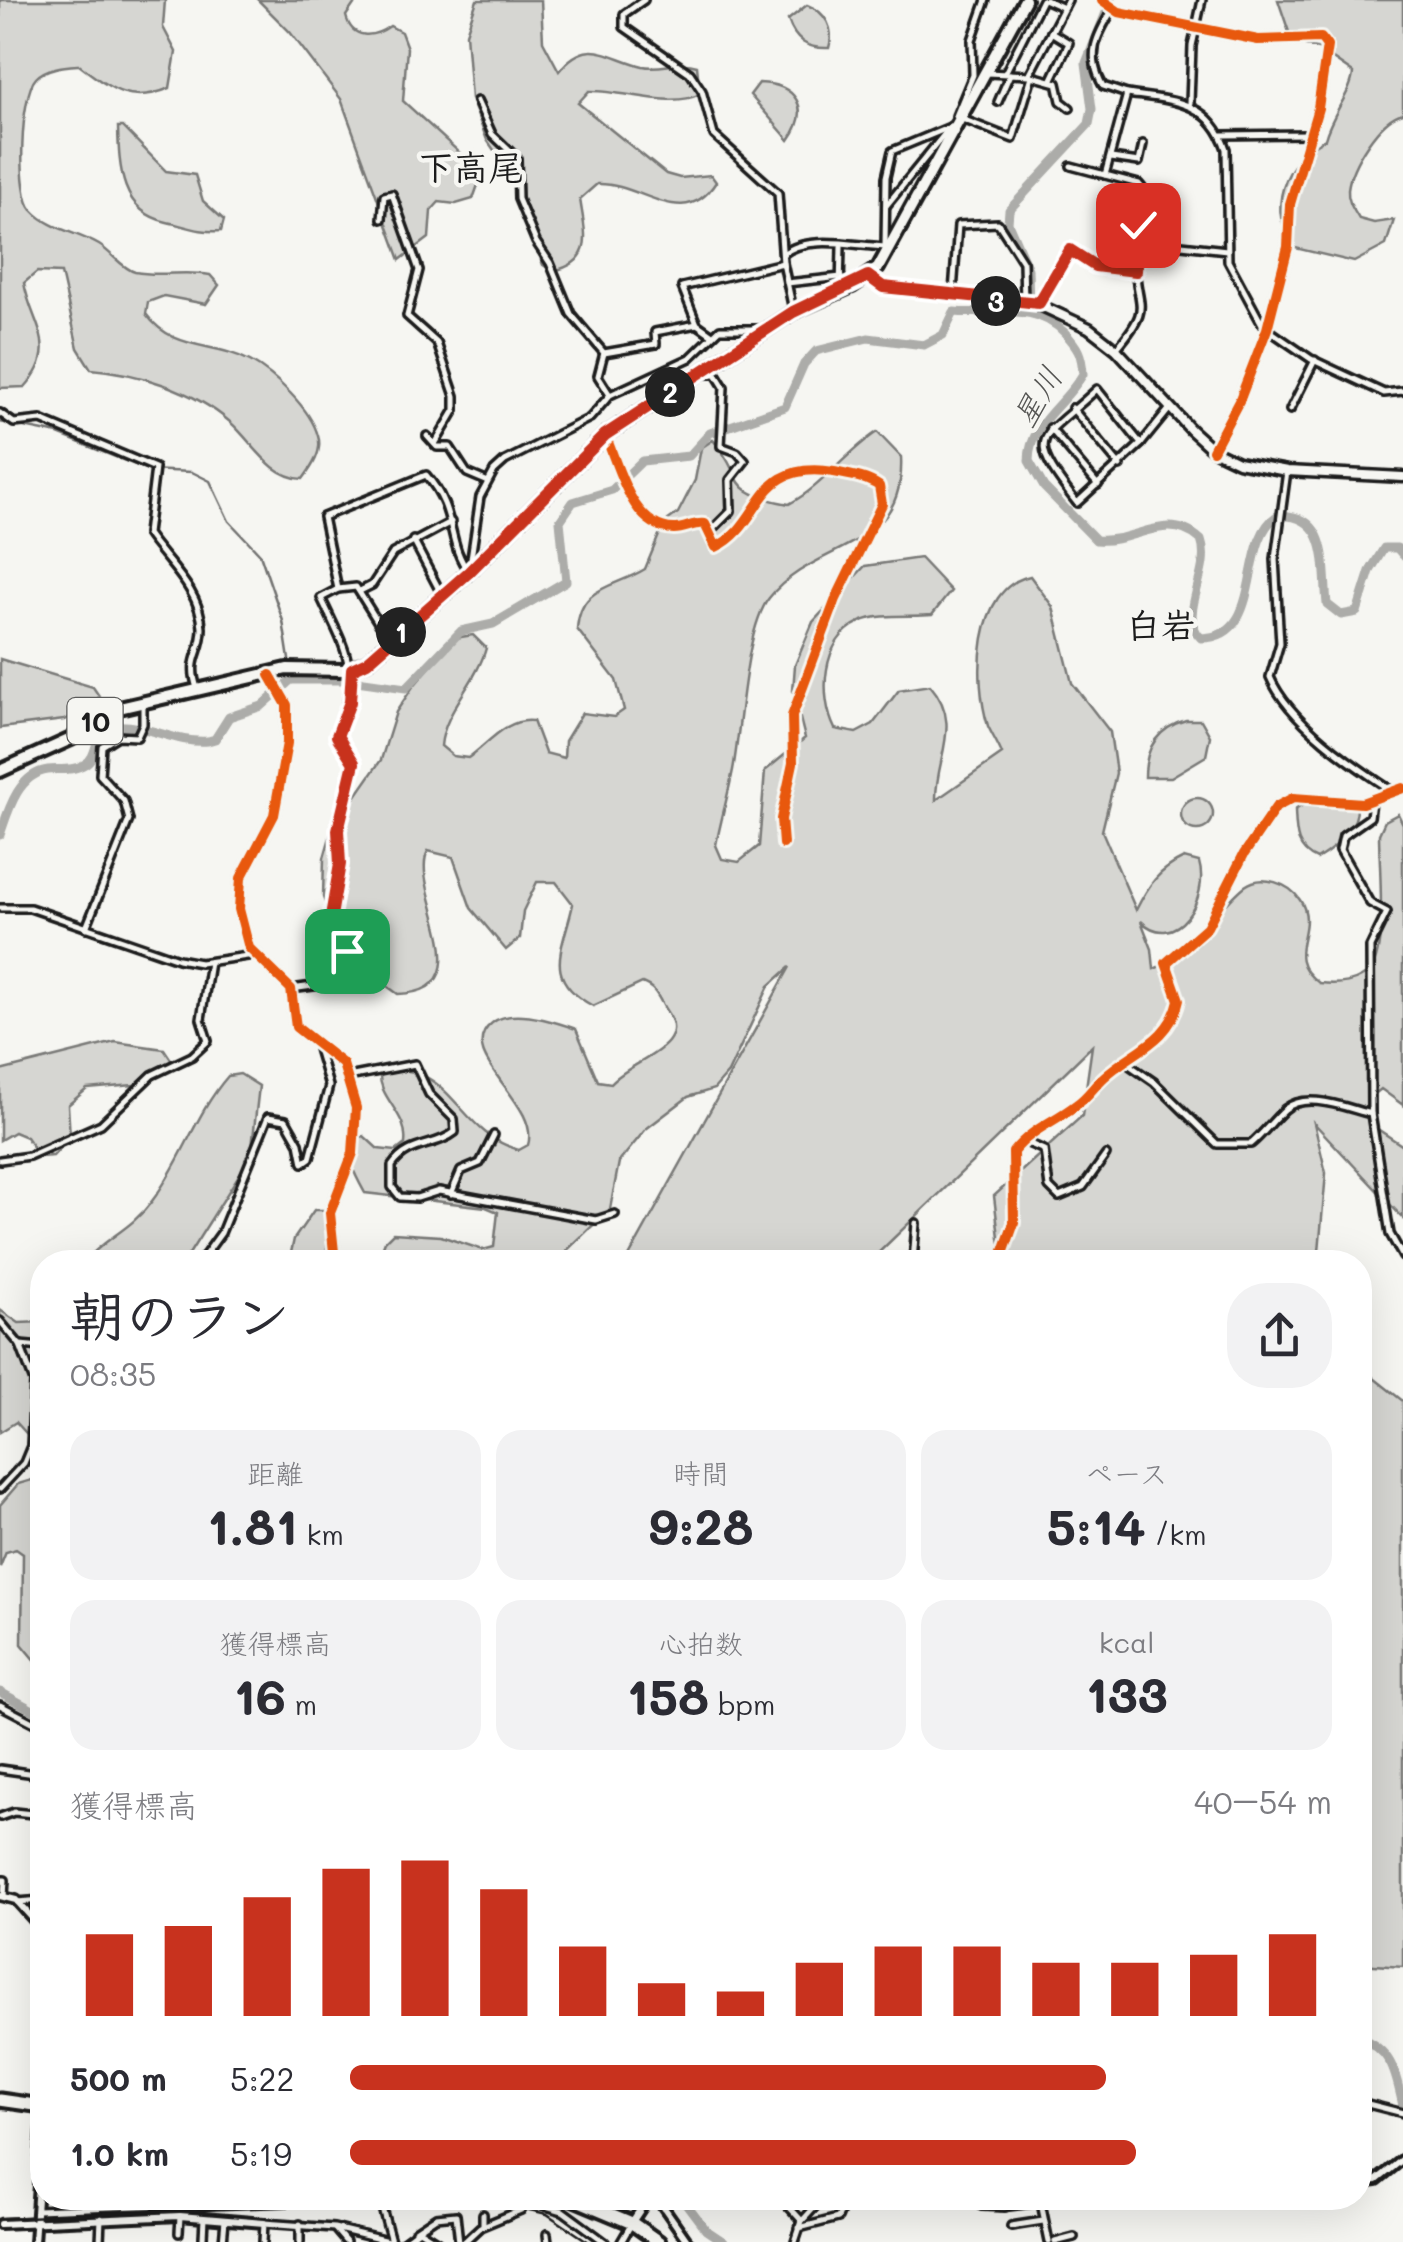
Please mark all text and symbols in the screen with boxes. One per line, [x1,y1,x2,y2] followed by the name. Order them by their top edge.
[418,143,524,189] district label: 下高尾
[1096,183,1181,268] pin
[1111,198,1166,253] icon: check
[971,276,1021,326] pin: 3
[988,283,1004,319] text: 3
[1002,358,1070,434] water label: 星川
[645,367,695,417] pin: 2
[662,374,678,410] text: 2
[1126,601,1196,647] district label: 白岩
[376,607,426,657] pin: 1
[395,614,407,650] text: 1
[68,698,122,744] road number: 10
[305,909,390,994] pin
[320,924,375,979] icon: arrive
[70,1278,290,1350] text: 朝のラン
[1227,1283,1332,1388] button: share
[70,1352,156,1394] text: 08:35
[247,1455,303,1491] text: 距離
[673,1455,729,1491] text: 時間
[1085,1455,1168,1491] text: ペース
[207,1492,298,1558] text: 1.81
[649,1492,753,1558] text: 9:28
[1047,1492,1146,1558] text: 5:14
[298,1516,344,1552] text: km
[1146,1516,1207,1552] text: /km
[1099,1624,1155,1660] text: kcal
[219,1625,331,1661] text: 獲得標高
[659,1625,743,1661] text: 心拍数
[1086,1660,1168,1726] text: 133
[233,1662,286,1728] text: 16
[627,1662,709,1728] text: 158
[286,1686,317,1722] text: m
[709,1686,775,1722] text: bpm
[1194,1780,1332,1822] text: 40–54 m
[70,1783,198,1825] text: 獲得標高
[70,2057,167,2099] text: 500 m
[230,2057,294,2099] text: 5:22
[70,2132,169,2174] text: 1.0 km
[230,2132,292,2174] text: 5:19

